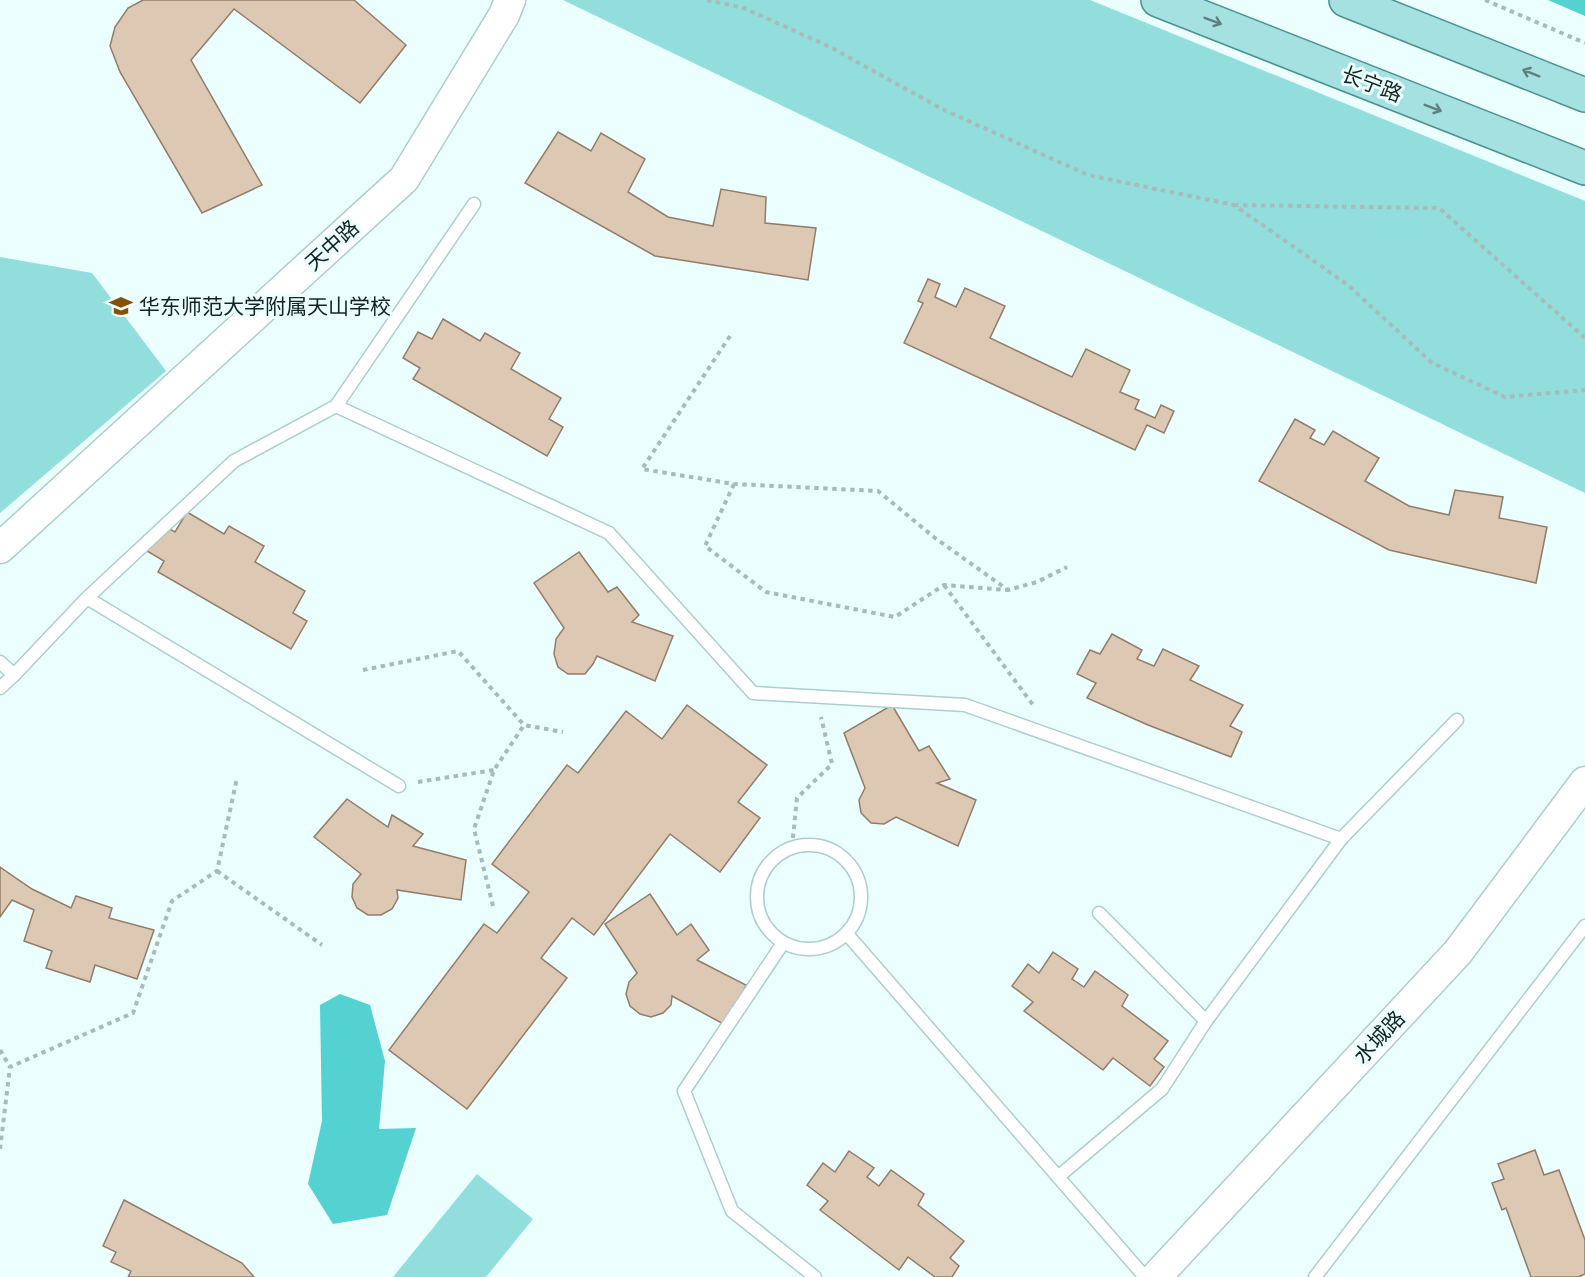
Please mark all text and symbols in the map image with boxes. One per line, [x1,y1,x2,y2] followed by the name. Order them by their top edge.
[1203,17,1221,28] one-way arrow
[1338,61,1406,107] street label: 长宁路
[1522,67,1540,78] one-way arrow
[1423,103,1442,114] one-way arrow
[300,215,364,275] street label: 天中路
[108,293,134,319] school or university icon: 华东师范大学附属天山学校
[139,294,391,319] place label: 华东师范大学附属天山学校
[1348,1005,1410,1069] street label: 水城路

